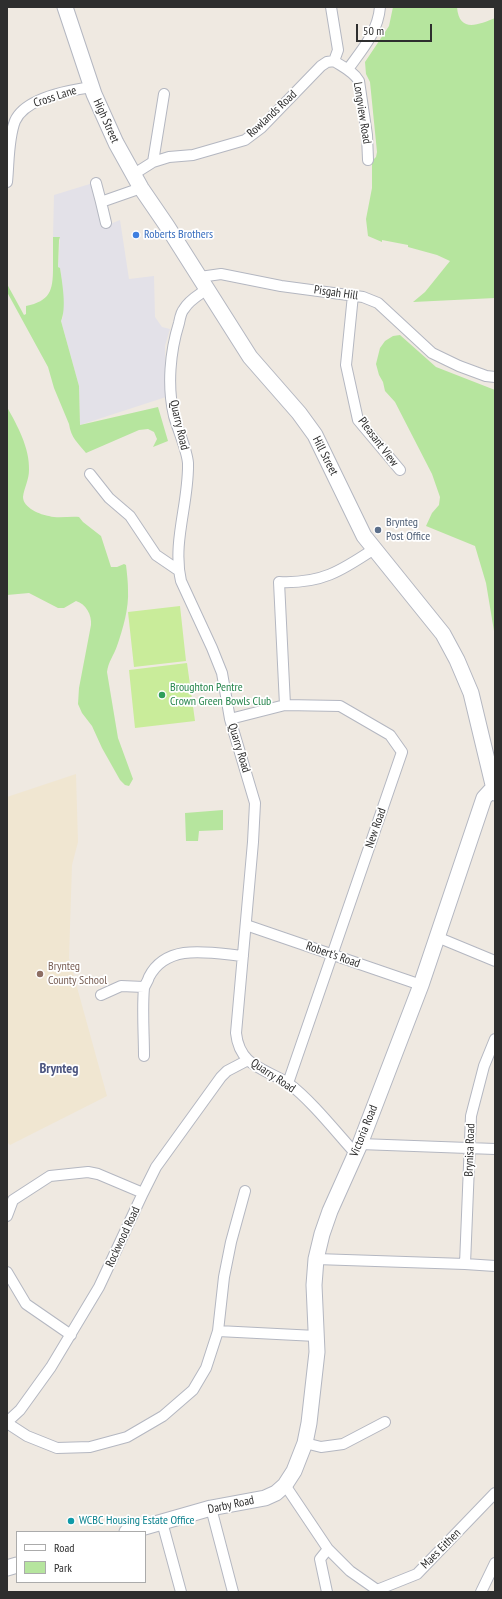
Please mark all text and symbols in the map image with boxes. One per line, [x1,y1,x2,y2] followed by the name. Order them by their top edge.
[358,16,434,42] scale bar
[363,23,384,38] text: 50 m
[350,81,374,145] street label: Longview Road
[32,83,78,111] street label: Cross Lane
[244,87,300,141] street label: Rowlands Road
[90,97,122,145] street label: High Street
[144,228,213,242] place label: Roberts Brothers
[131,230,141,240] marker: Roberts Brothers
[313,283,359,303] street label: Pisgah Hill
[166,399,192,451] street label: Quarry Road
[355,414,401,470] street label: Pleasant View
[309,434,341,478] street label: Hill Street
[386,516,430,544] place label: Brynteg Post Office
[373,525,383,535] marker: Brynteg Post Office
[170,681,271,709] place label: Broughton Pentre Crown Green Bowls Club
[157,690,167,700] marker: Broughton Pentre Crown Green Bowls Club
[225,722,253,774] street label: Quarry Road
[362,806,390,850] street label: New Road
[304,939,362,971] street label: Robert's Road
[48,960,107,988] place label: Brynteg County School
[35,969,45,979] marker: Brynteg County School
[248,1056,298,1096] street label: Quarry Road
[39,1061,79,1077] district label: Brynteg
[347,1103,381,1159] street label: Victoria Road
[462,1123,478,1177] street label: Brynisa Road
[103,1205,143,1269] street label: Rockwood Road
[207,1493,255,1517] street label: Darby Road
[79,1514,194,1528] place label: WCBC Housing Estate Office
[66,1516,76,1526] marker: WCBC Housing Estate Office
[418,1526,464,1572] street label: Maes Eithen
[16,1531,146,1583] legend
[54,1540,74,1555] text: Road
[54,1560,72,1575] text: Park

